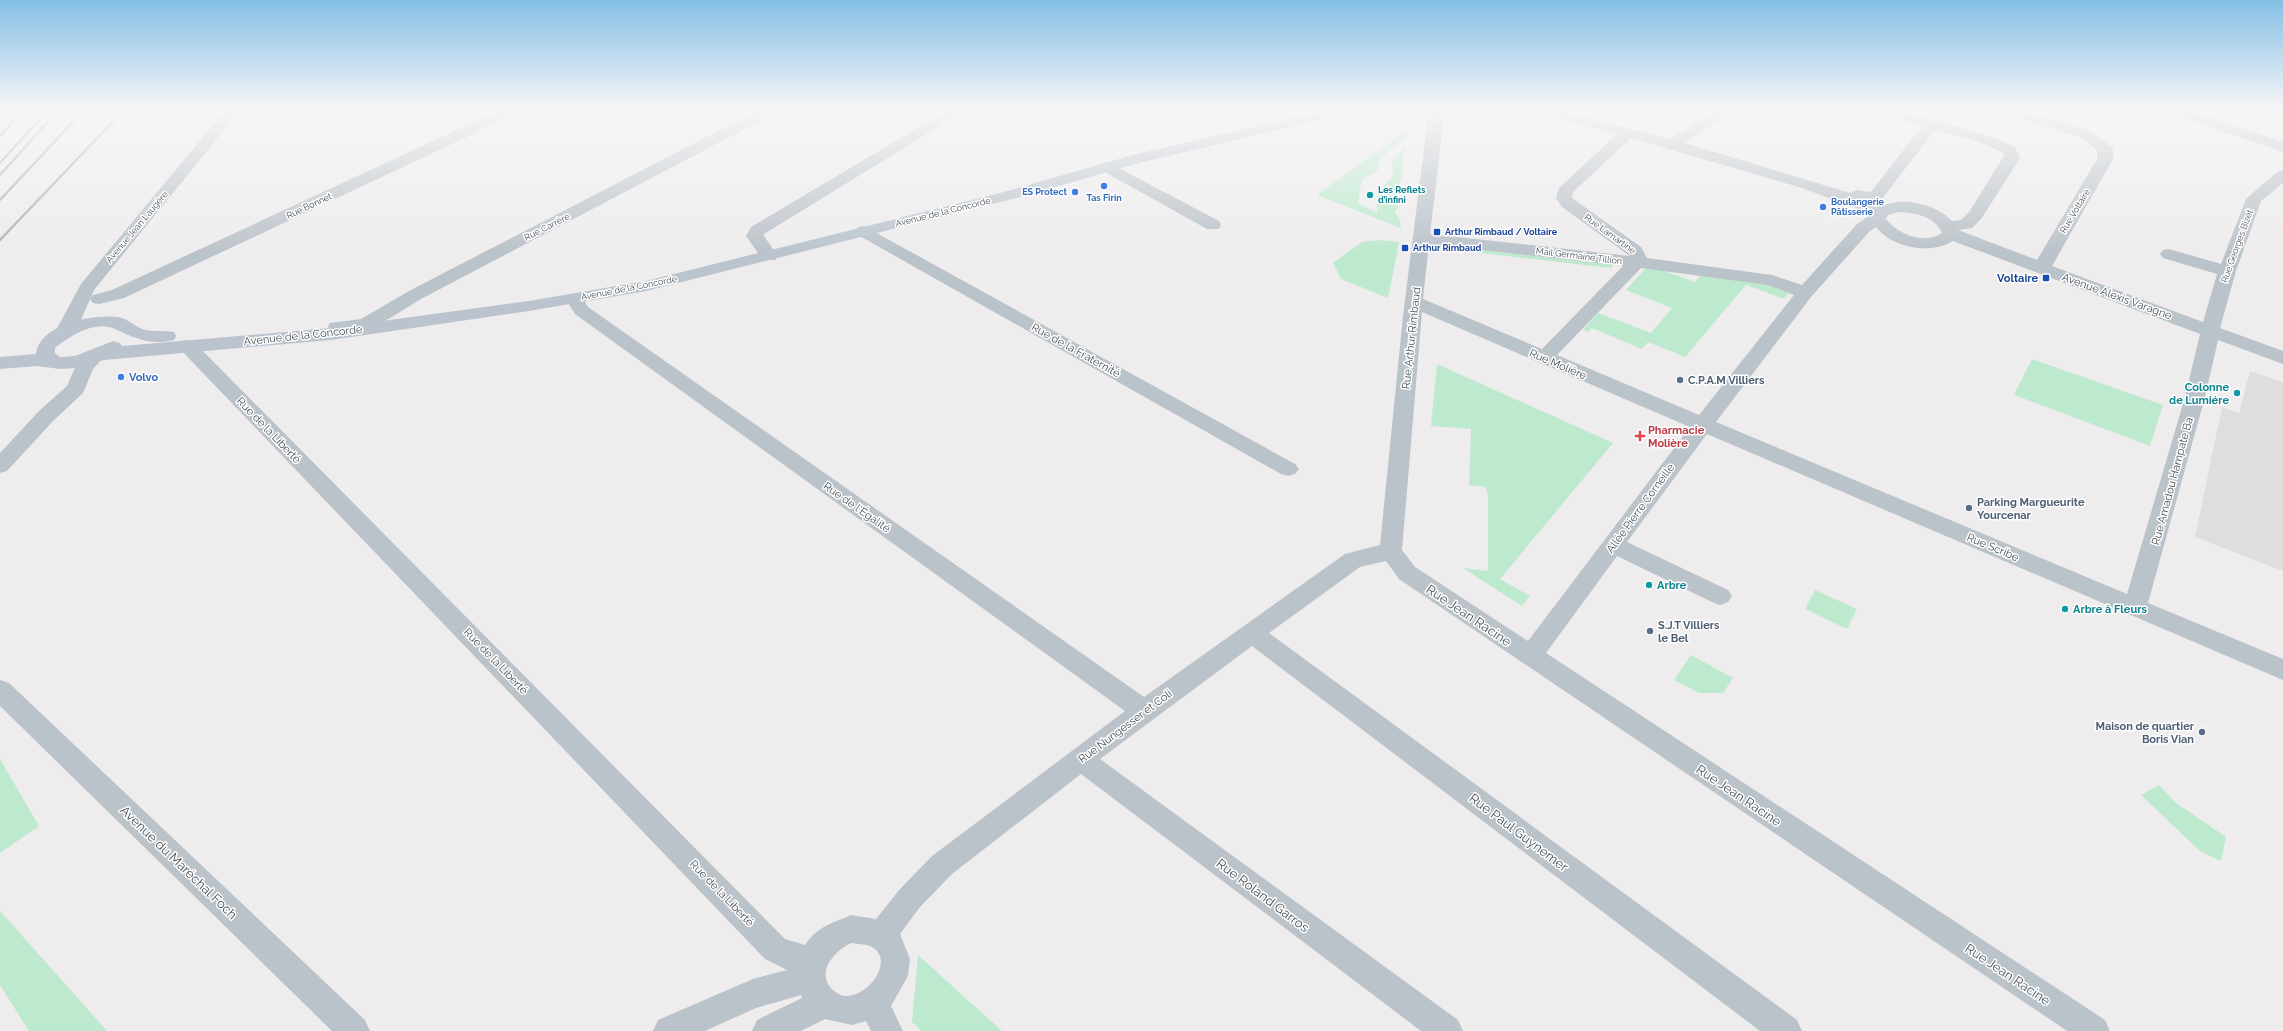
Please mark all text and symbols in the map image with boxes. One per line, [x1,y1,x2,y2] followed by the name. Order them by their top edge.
[1099,181,1109,191] marker: Tas Firin
[1378,185,1426,205] place label: Les Reflets d’infini
[2058,186,2093,235] street label: Rue Voltaire
[1022,187,1068,197] place label: ES Protect
[1070,187,1080,197] marker: ES Protect
[104,189,170,265] street label: Avenue Jean Laugère
[1365,190,1375,200] marker: Les Reflets d’infini
[285,191,333,221] street label: Rue Bonnet
[1086,193,1122,203] place label: Tas Firin
[894,195,992,229] street label: Avenue de la Concorde
[1831,197,1884,217] place label: Boulangerie Pâtisserie
[1818,202,1828,212] marker: Boulangerie Pâtisserie
[2219,208,2255,284] street label: Rue Georges Bizet
[523,211,572,243] street label: Rue Carrère
[1582,212,1638,256] street label: Rue Lamartine
[1432,227,1442,237] marker: Arthur Rimbaud / Voltaire
[1445,227,1558,237] place label: Arthur Rimbaud / Voltaire
[1400,243,1410,253] marker: Arthur Rimbaud
[1413,243,1481,253] place label: Arthur Rimbaud
[1535,246,1623,266] street label: Mail Germaine Tillion
[2060,271,2174,323] street label: Avenue Alexis Varagne
[1997,272,2038,285] place label: Voltaire
[2041,273,2051,283] marker: Voltaire
[580,274,679,302] street label: Avenue de la Concorde
[1400,286,1423,390] street label: Rue Arthur Rimbaud
[1029,321,1123,380] street label: Rue de la Fraternité
[243,323,364,348] street label: Avenue de la Concorde
[1527,347,1589,383] street label: Rue Molière
[129,371,158,384] place label: Volvo
[116,372,126,382] marker: Volvo
[1688,374,1765,387] place label: C.P.A.M Villiers
[1675,375,1685,385] marker: C.P.A.M Villiers
[2169,381,2229,407] place label: Colonne de Lumiére
[2232,388,2242,398] marker: Colonne de Lumiére
[234,395,304,466] street label: Rue de la Liberté
[2149,416,2196,547] street label: Rue Amadou Hampate Ba
[1648,424,1705,450] place label: Pharmacie Molière
[1635,431,1645,441] marker: Pharmacie Molière
[1604,461,1678,556] street label: Allée Pierre Corneille
[821,479,894,536] street label: Rue de l'Égalité
[1977,496,2085,522] place label: Parking Margueurite Yourcenar
[1964,503,1974,513] marker: Parking Margueurite Yourcenar
[1965,531,2021,564] street label: Rue Scribe
[1657,579,1687,592] place label: Arbre
[1644,580,1654,590] marker: Arbre
[1423,581,1514,650] street label: Rue Jean Racine
[2073,603,2147,616] place label: Arbre à Fleurs
[2060,604,2070,614] marker: Arbre à Fleurs
[1658,619,1720,645] place label: S.J.T Villiers le Bel
[461,626,531,697] street label: Rue de la Liberté
[1645,626,1655,636] marker: S.J.T Villiers le Bel
[1076,687,1175,766] street label: Rue Nungesser et Coli
[2096,720,2195,746] place label: Maison de quartier Boris Vian
[2197,727,2207,737] marker: Maison de quartier Boris Vian
[1693,761,1784,830] street label: Rue Jean Racine
[1466,790,1571,875] street label: Rue Paul Guynemer
[117,803,240,922] street label: Avenue du Maréchal Foch
[1213,856,1312,935] street label: Rue Roland Garros
[687,858,757,929] street label: Rue de la Liberté
[1962,940,2053,1009] street label: Rue Jean Racine

